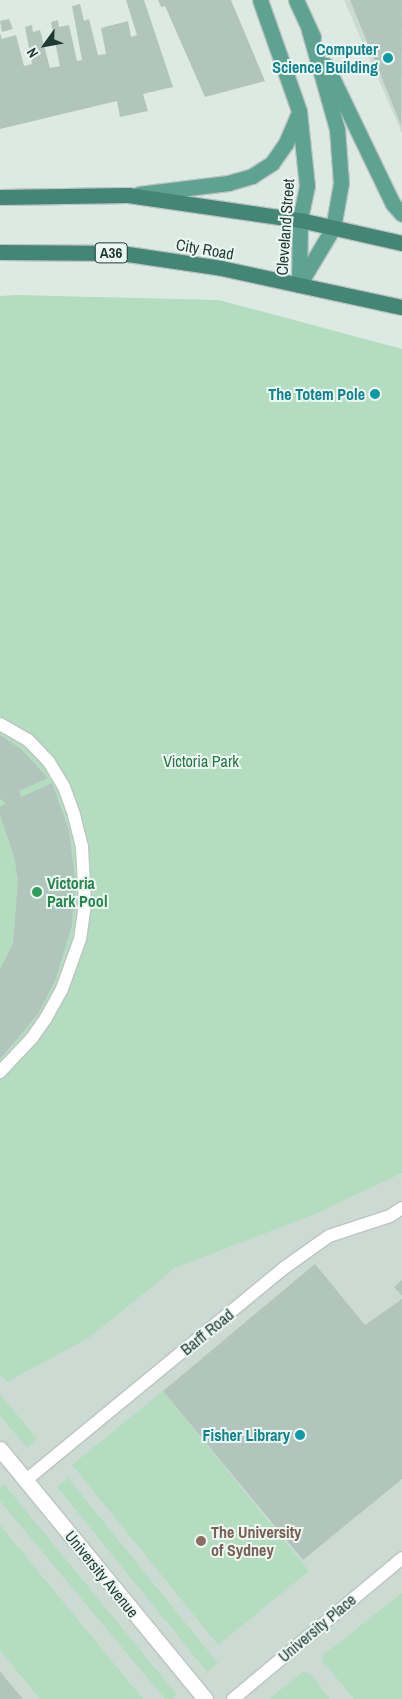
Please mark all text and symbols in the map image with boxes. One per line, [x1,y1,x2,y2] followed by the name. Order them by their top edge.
[20,20,70,70] north arrow
[272,39,378,77] place label: Computer Science Building
[22,45,42,61] text: N
[382,52,394,64] marker: Computer Science Building
[272,178,298,276] street label: Cleveland Street
[175,234,235,264] street label: City Road
[94,240,128,266] road number: A36
[268,384,365,404] place label: The Totem Pole
[369,388,381,400] marker: The Totem Pole
[163,751,239,771] park label: Victoria Park
[47,873,108,911] place label: Victoria Park Pool
[31,886,43,898] marker: Victoria Park Pool
[177,1305,237,1359] street label: Barff Road
[202,1425,290,1445] place label: Fisher Library
[294,1429,306,1441] marker: Fisher Library
[211,1522,301,1560] place label: The University of Sydney
[61,1526,143,1622] street label: University Avenue
[195,1535,207,1547] marker: The University of Sydney
[274,1590,360,1666] street label: University Place

